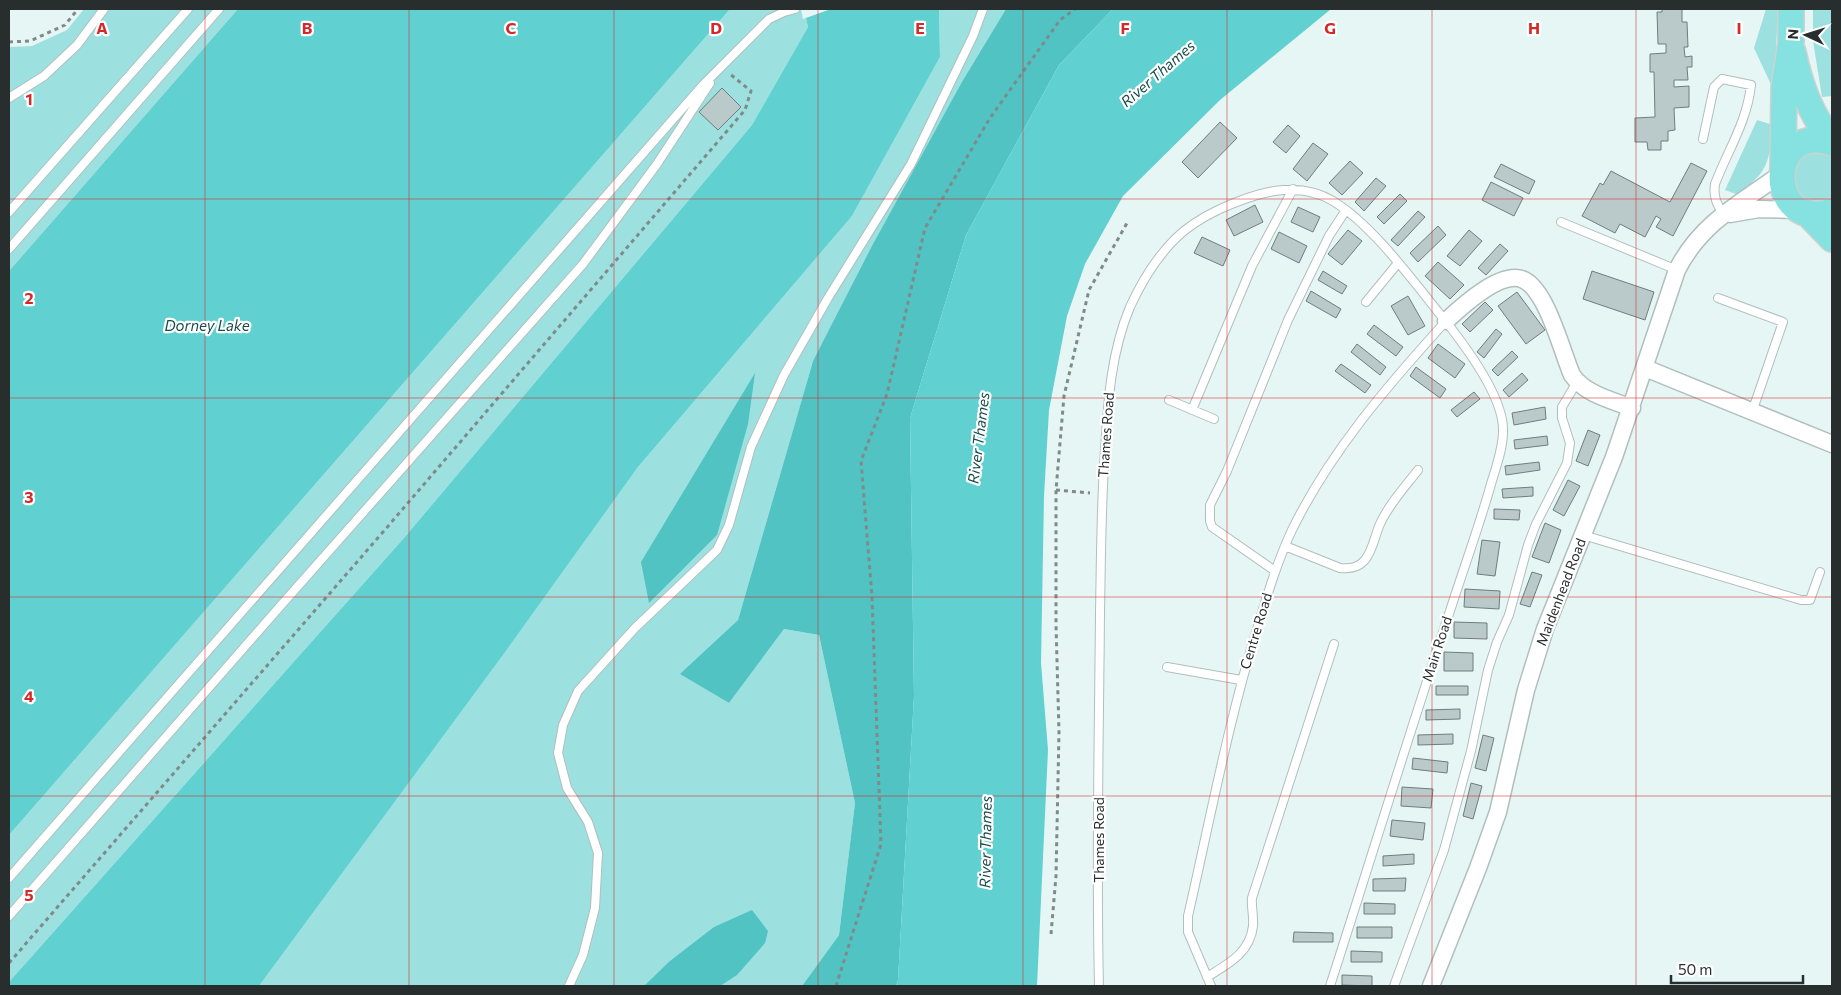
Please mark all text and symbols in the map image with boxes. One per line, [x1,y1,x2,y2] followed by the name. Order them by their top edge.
[1781,10,1831,60] north arrow
[96,18,108,37] text: A
[302,18,313,37] text: B
[506,18,517,37] text: C
[710,18,722,37] text: D
[915,18,925,37] text: E
[1120,18,1130,37] text: F
[1324,18,1336,37] text: G
[1528,18,1540,37] text: H
[1736,18,1742,37] text: I
[1784,28,1801,40] text: N
[1117,36,1198,110] water label: River Thames
[25,89,33,108] text: 1
[24,288,34,307] text: 2
[164,316,250,334] water label: Dorney Lake
[963,391,993,485] water label: River Thames
[1094,392,1117,478] street label: Thames Road
[24,487,34,506] text: 3
[1532,536,1589,648] street label: Maidenhead Road
[1236,591,1275,671] street label: Centre Road
[1418,614,1455,684] street label: Main Road
[24,686,34,705] text: 4
[975,796,995,888] water label: River Thames
[1090,797,1107,883] street label: Thames Road
[24,885,34,904] text: 5
[1671,952,1804,984] scale bar
[1678,960,1712,978] text: 50 m

